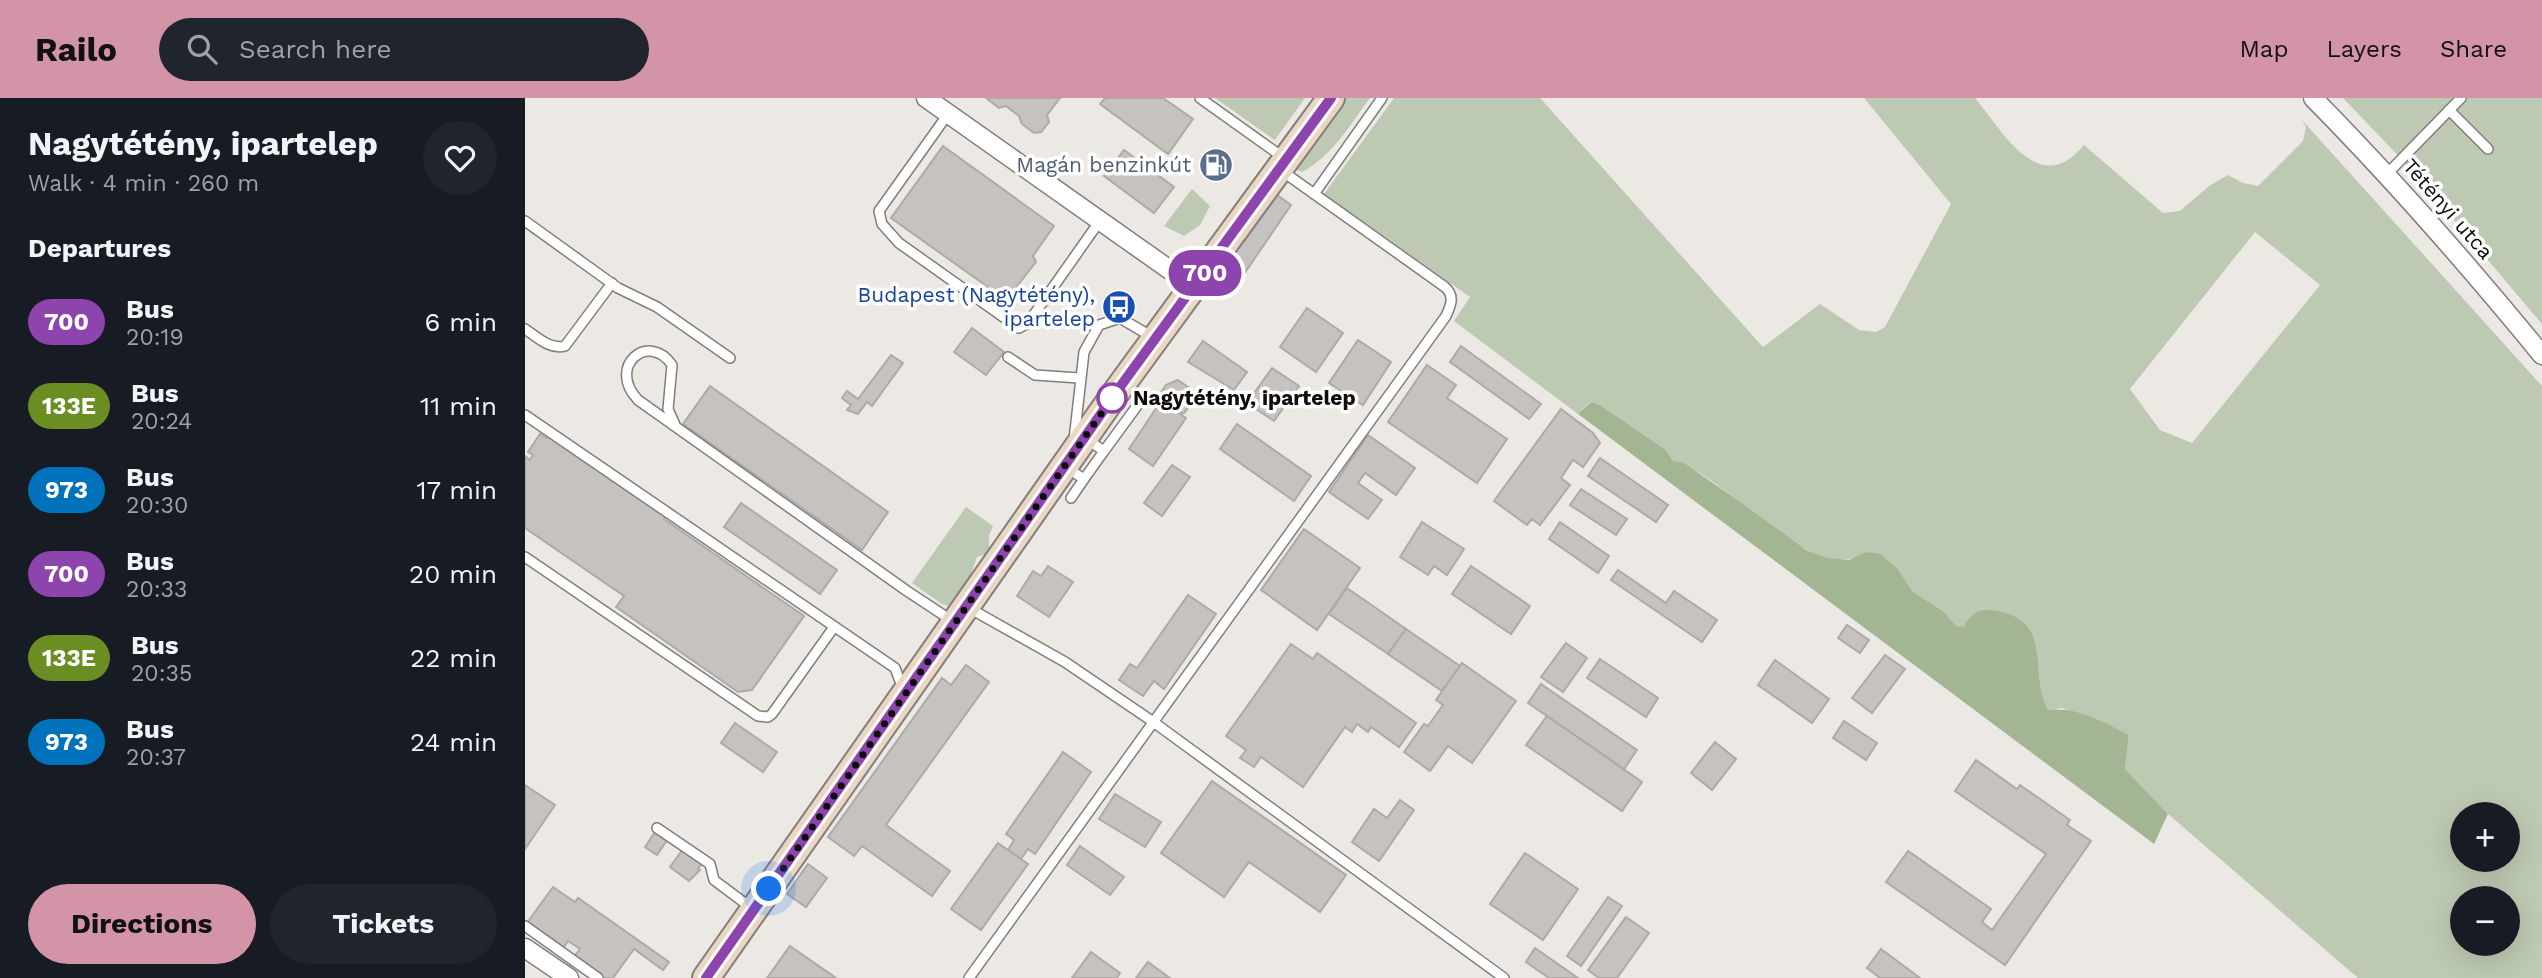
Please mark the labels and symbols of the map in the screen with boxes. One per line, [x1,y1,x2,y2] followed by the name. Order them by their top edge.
[1197,146,1235,184] fuel station icon: Magán benzinkút
[1016,152,1191,177] place label: Magán benzinkút
[2398,153,2499,264] street label: Tétényi utca
[1165,250,1245,296] line badge: 700
[858,282,1095,331] place label: Budapest (Nagytétény), ipartelep
[1100,288,1138,326] bus stop icon: Budapest (Nagytétény), ipartelep
[1097,383,1127,413] marker: Nagytétény, ipartelep
[1133,385,1356,410] place label: Nagytétény, ipartelep
[751,871,786,906] your location

